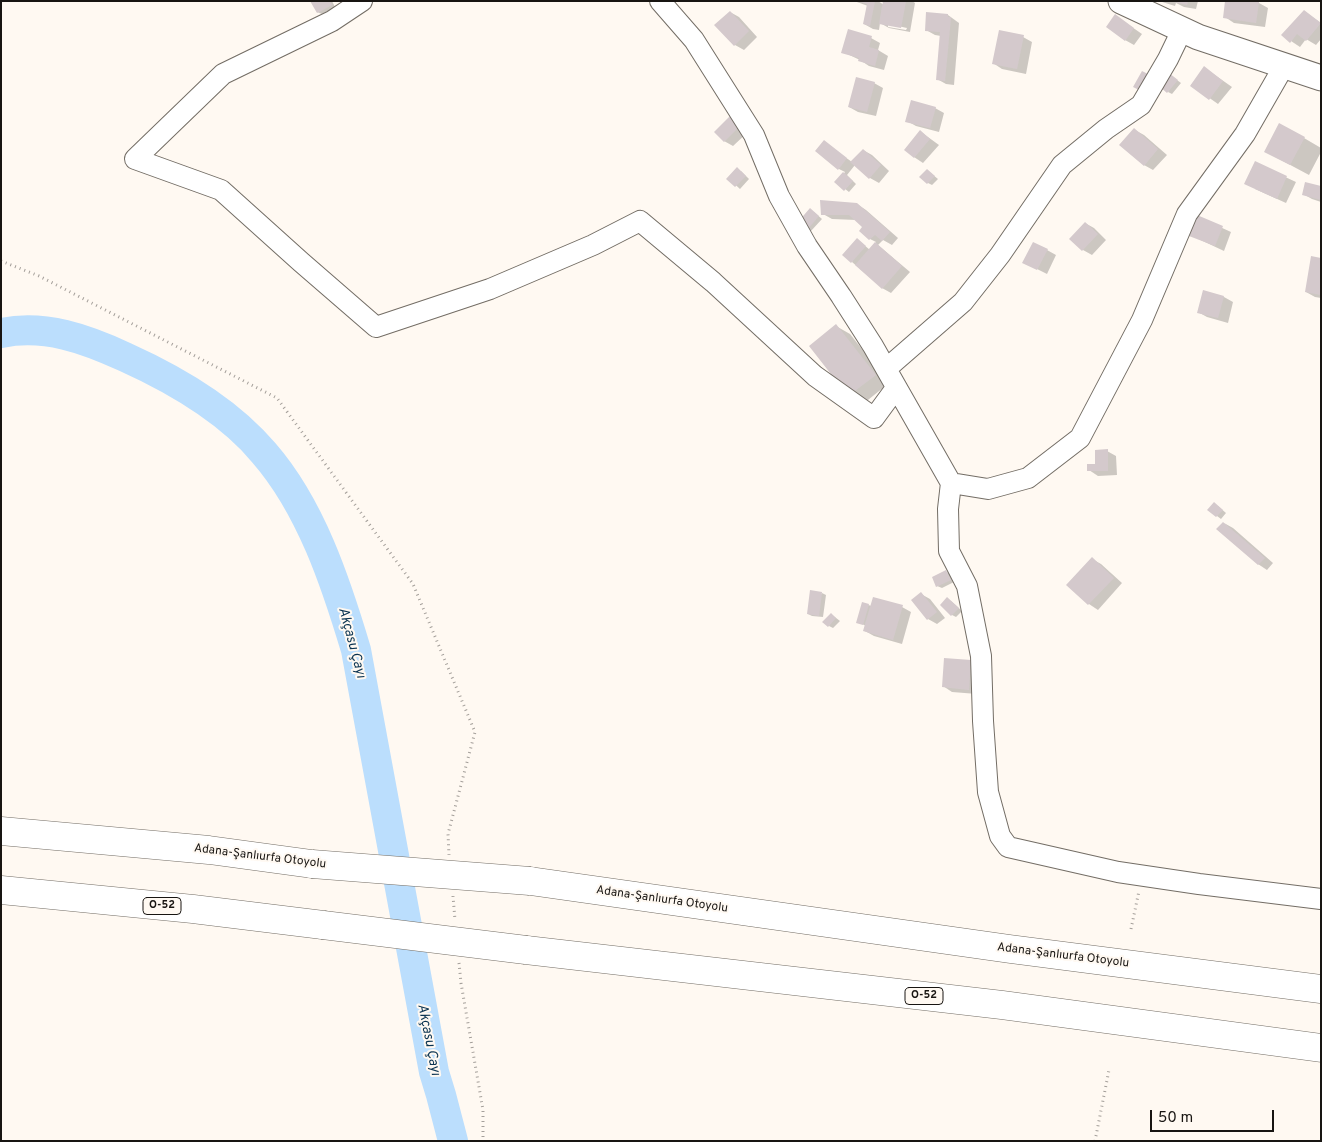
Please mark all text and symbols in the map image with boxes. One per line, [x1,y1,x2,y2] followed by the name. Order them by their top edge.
[333,606,369,680] water label: Akçasu Çayı
[193,842,327,872] street label: Adana-Şanlıurfa Otoyolu
[595,884,729,916] street label: Adana-Şanlıurfa Otoyolu
[143,898,181,914] road number: O-52
[996,941,1130,971] street label: Adana-Şanlıurfa Otoyolu
[905,988,943,1004] road number: O-52
[413,1003,443,1077] water label: Akçasu Çayı
[1152,1100,1276,1132] scale bar
[1158,1109,1193,1128] text: 50 m

